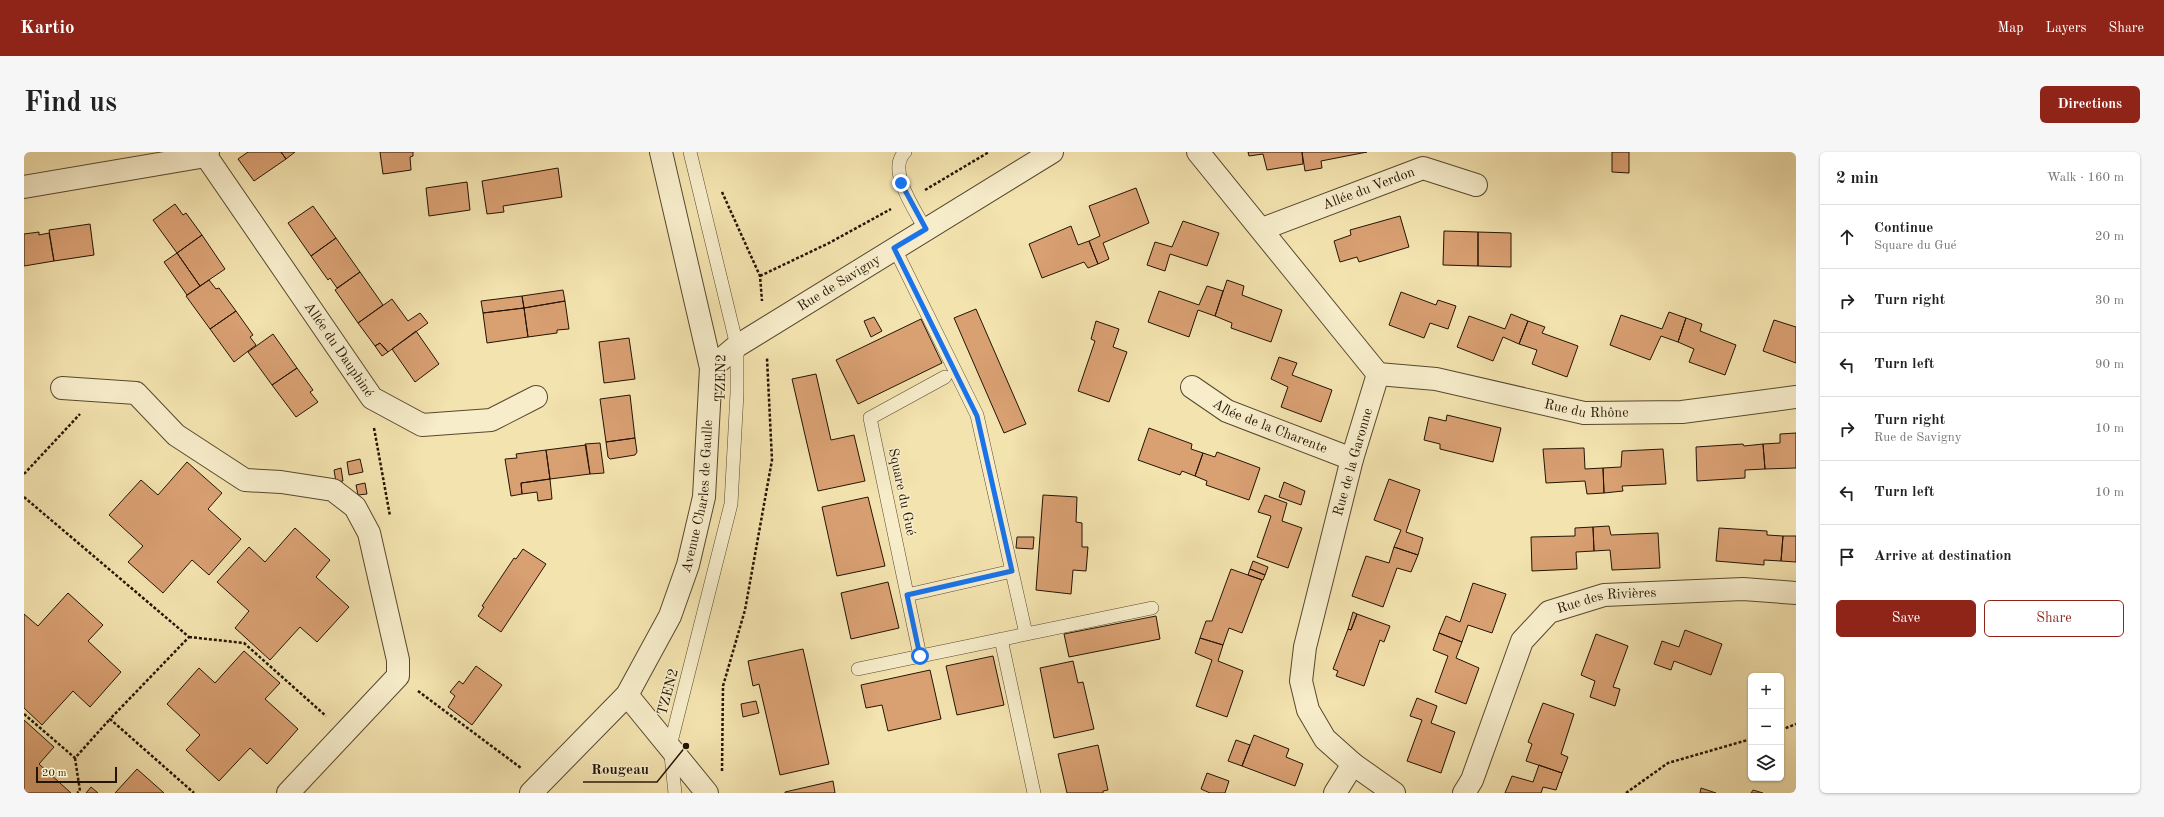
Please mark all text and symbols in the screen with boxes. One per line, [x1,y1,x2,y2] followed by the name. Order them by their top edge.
[20,19,75,38] text: Kartio
[1998,21,2024,35] text: Map
[2046,21,2087,35] text: Layers
[2109,21,2144,35] text: Share
[2040,86,2140,123] button: Directions
[24,90,117,118] text: Find us
[1321,165,1417,212] street label: Allée du Verdon
[1836,170,1879,187] text: 2 min
[2047,171,2124,184] text: Walk · 160 m
[892,174,910,192] route end
[1874,221,1933,236] text: Continue
[1836,226,1858,248] icon: ahead
[2095,230,2124,243] text: 20 m
[1874,239,1957,252] text: Square du Gué
[795,252,884,314] street label: Rue de Savigny
[1836,290,1858,312] icon: right
[1874,293,1945,308] text: Turn right
[2095,294,2124,307] text: 30 m
[302,300,376,400] street label: Allée du Dauphiné
[714,354,728,402] street label: TZEN2
[1836,354,1858,376] icon: left
[1874,357,1934,372] text: Turn left
[2095,358,2124,371] text: 90 m
[1210,396,1329,456] street label: Allée de la Charente
[1543,397,1629,420] street label: Rue du Rhône
[1331,407,1375,517] street label: Rue de la Garonne
[1874,413,1945,428] text: Turn right
[1836,418,1858,440] icon: right
[679,420,715,574] street label: Avenue Charles de Gaulle
[2095,422,2124,435] text: 10 m
[1874,431,1962,444] text: Rue de Savigny
[886,447,918,537] street label: Square du Gué
[1836,482,1858,504] icon: left
[1874,485,1934,500] text: Turn left
[2095,486,2124,499] text: 10 m
[1836,546,1858,568] icon: arrive
[1874,549,2012,564] text: Arrive at destination
[1555,586,1657,616] street label: Rue des Rivières
[1836,600,1976,637] button: Save
[1984,600,2124,637] button: Share
[911,647,929,665] route start
[655,667,681,717] street label: TZEN2
[1748,673,1784,781] map controls
[1748,673,1784,709] button: +
[1748,709,1784,745] button: −
[1748,745,1784,781] button: layers
[583,755,657,782] callout: Rougeau
[591,763,649,778] text: Rougeau
[36,765,117,784] scale bar
[42,768,67,779] text: 20 m

